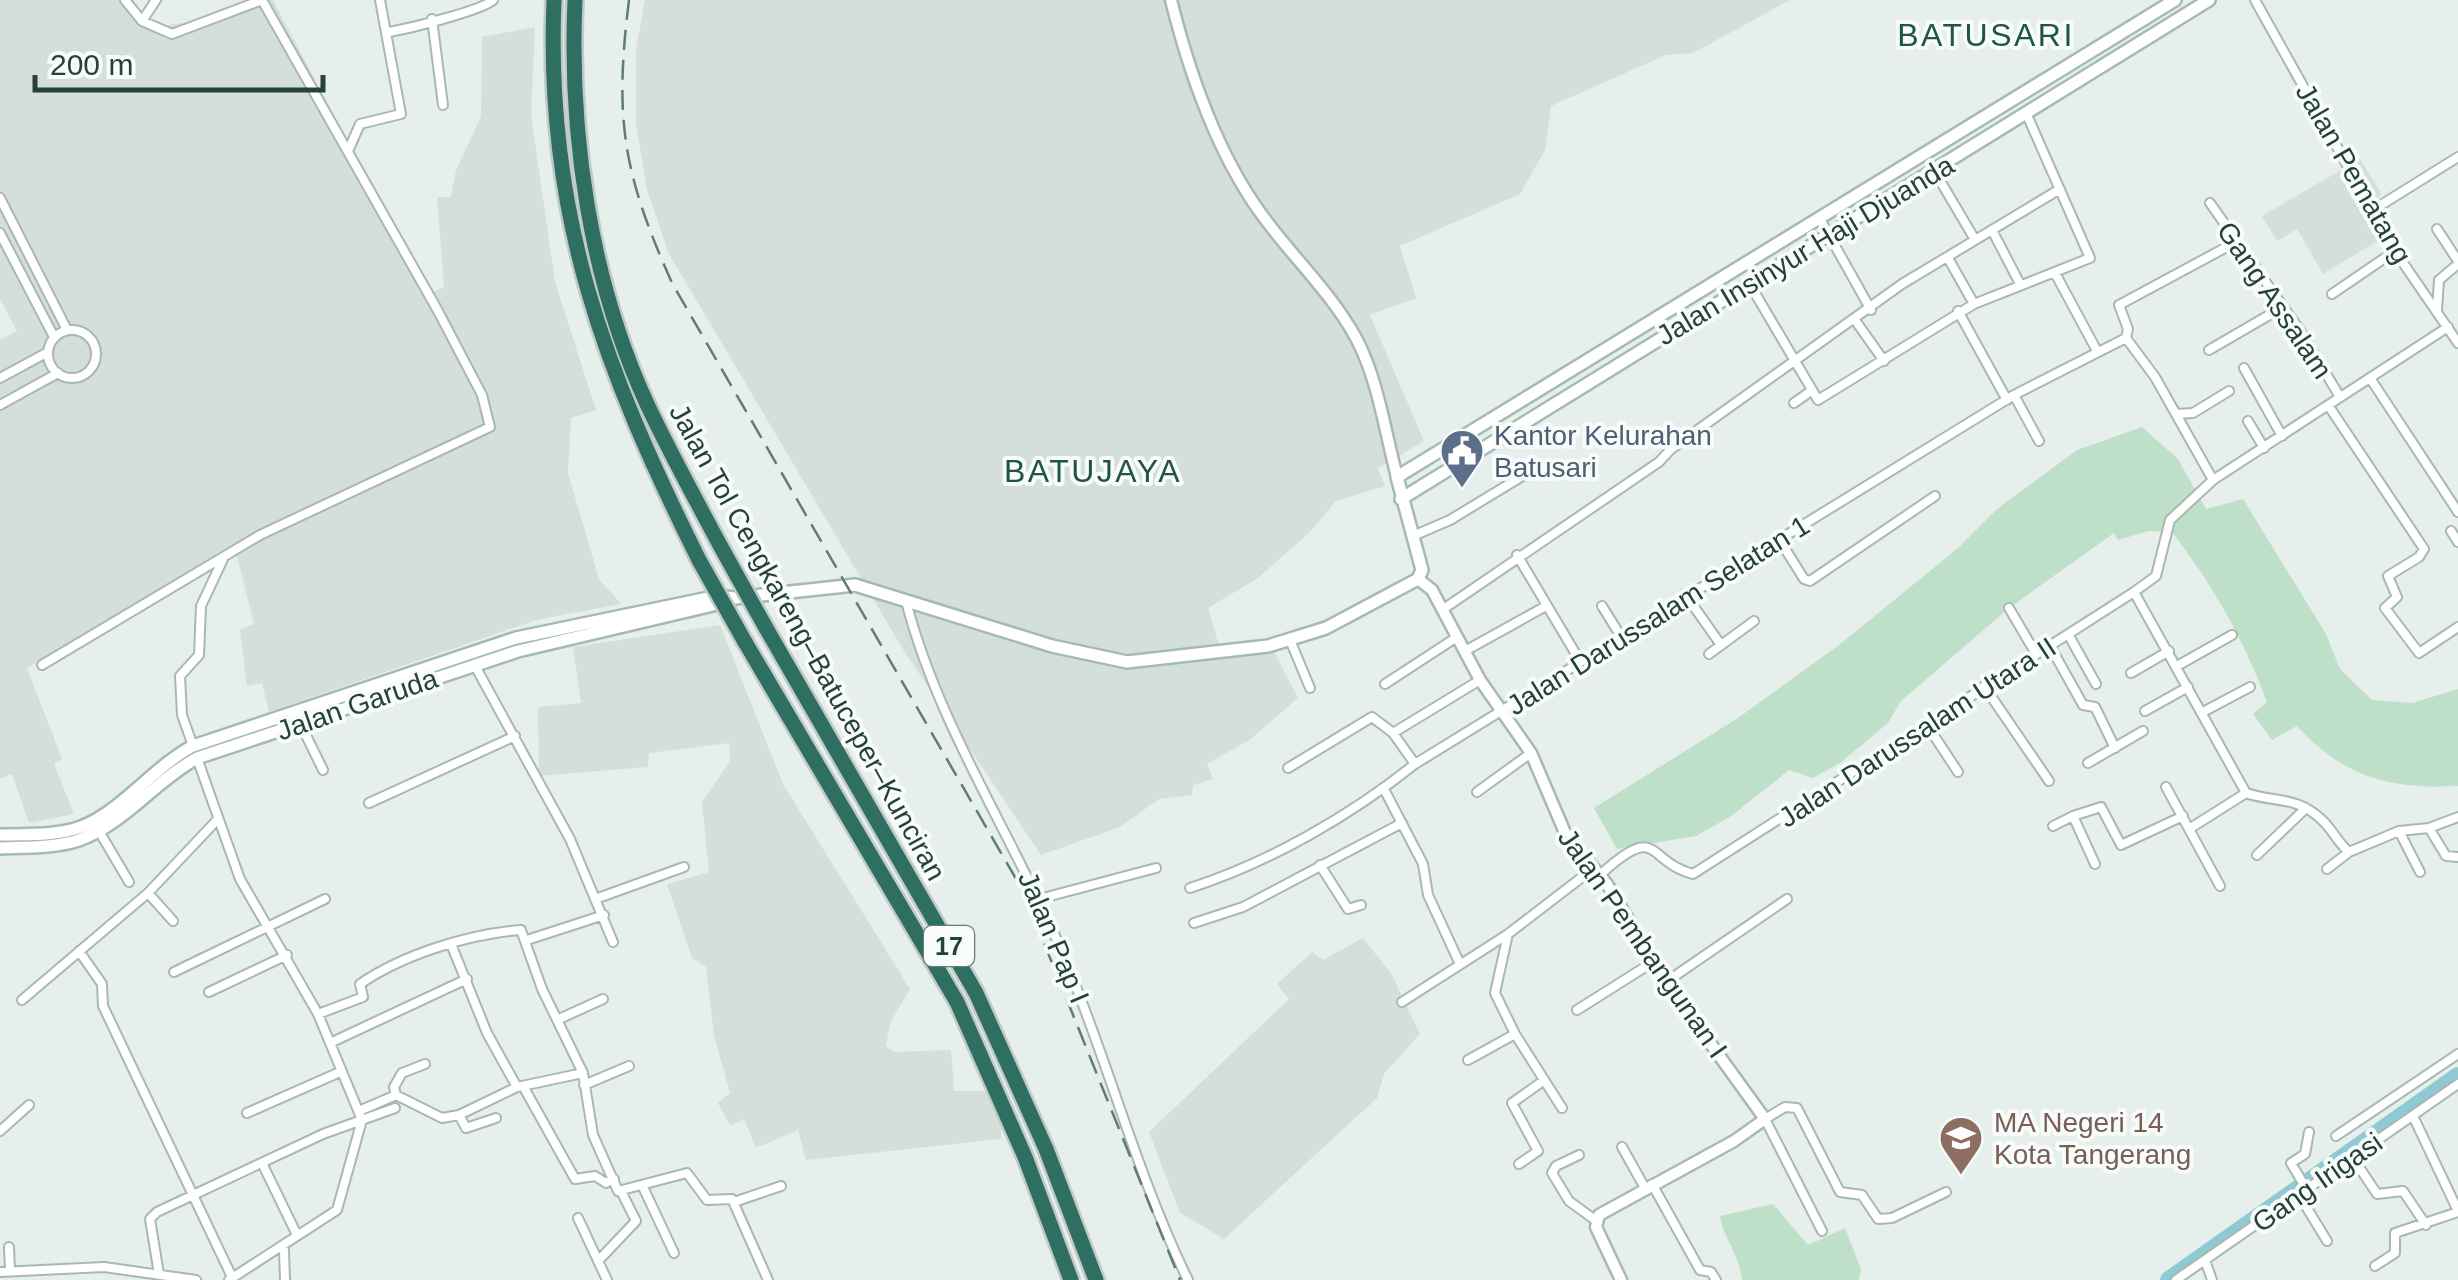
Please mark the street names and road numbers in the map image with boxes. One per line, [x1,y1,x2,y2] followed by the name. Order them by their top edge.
[2290,78,2418,269] street label: Jalan Pematang
[1651,149,1960,351] street label: Jalan Insinyur Haji Djuanda
[2211,216,2338,384] street label: Gang Assalam
[663,399,952,886] street label: Jalan Tol Cengkareng–Batuceper–Kunciran
[1502,509,1815,721] street label: Jalan Darussalam Selatan 1
[1773,631,2061,834] street label: Jalan Darussalam Utara II
[273,662,442,746] street label: Jalan Garuda
[1552,823,1733,1064] street label: Jalan Pembangunan I
[1012,867,1095,1008] street label: Jalan Pap I
[924,926,974,966] road number: 17
[2247,1126,2388,1238] street label: Gang Irigasi

